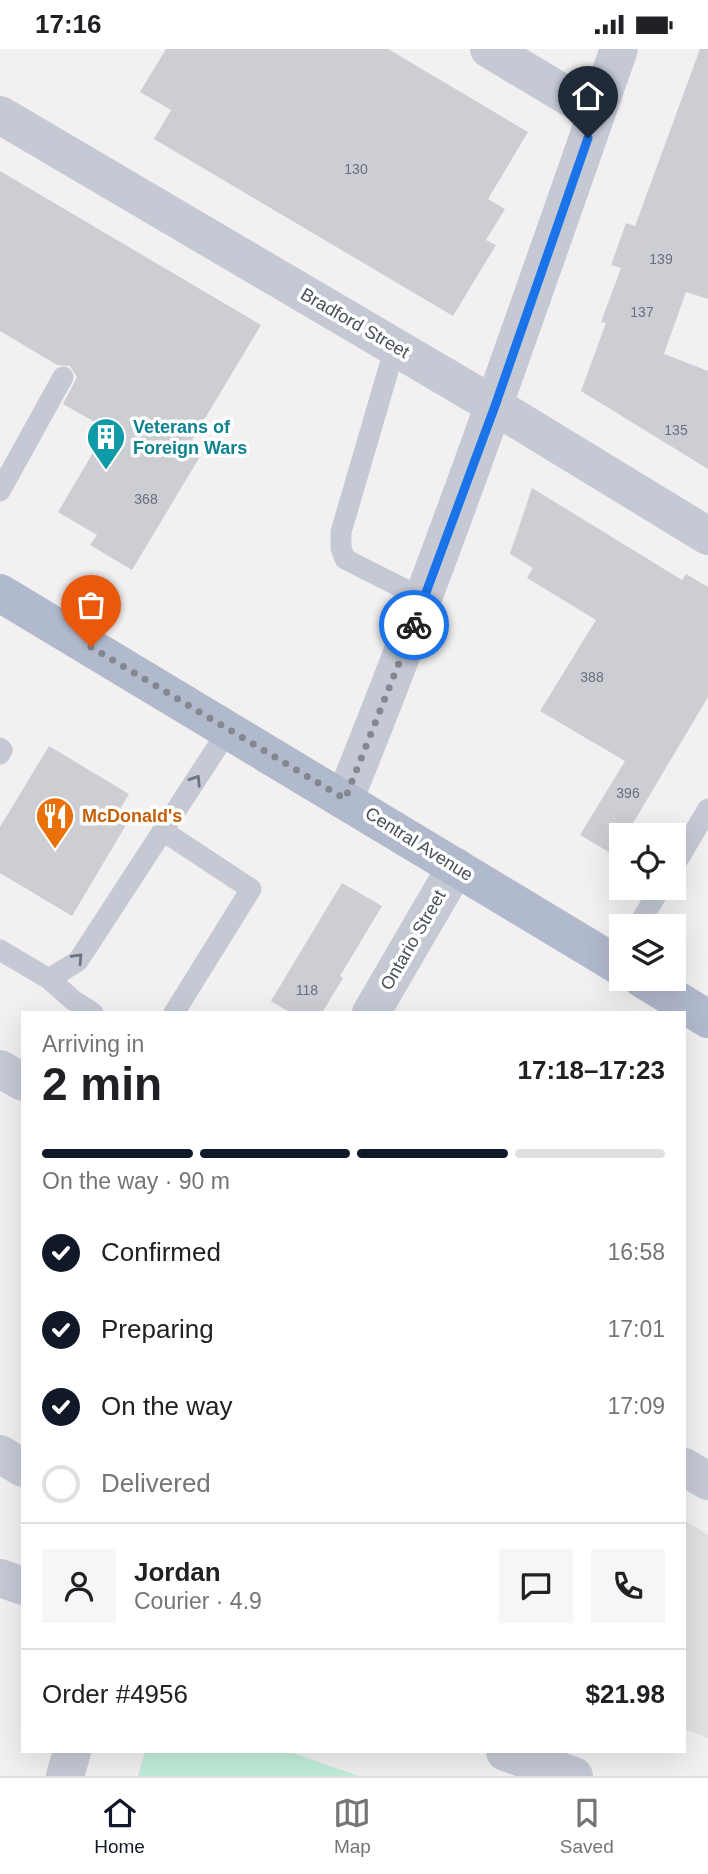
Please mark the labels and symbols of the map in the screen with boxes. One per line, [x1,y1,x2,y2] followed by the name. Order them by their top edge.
[558,66,618,138] pin
[344,161,368,177] house number: 130
[649,251,673,267] house number: 139
[297,284,413,362] street label: Bradford Street
[630,304,654,320] house number: 137
[85,416,127,471] building icon: Veterans of Foreign Wars
[133,417,247,458] place label: Veterans of Foreign Wars
[664,422,688,438] house number: 135
[134,491,158,507] house number: 368
[61,575,121,647] pin
[379,590,449,660] courier
[580,669,604,685] house number: 388
[187,775,200,788] one-way arrow
[616,785,640,801] house number: 396
[34,795,76,850] restaurant icon: McDonald's
[362,803,476,885] street label: Central Avenue
[82,806,182,826] place label: McDonald's
[376,886,450,994] street label: Ontario Street
[69,954,82,967] one-way arrow
[296,982,318,998] house number: 118

